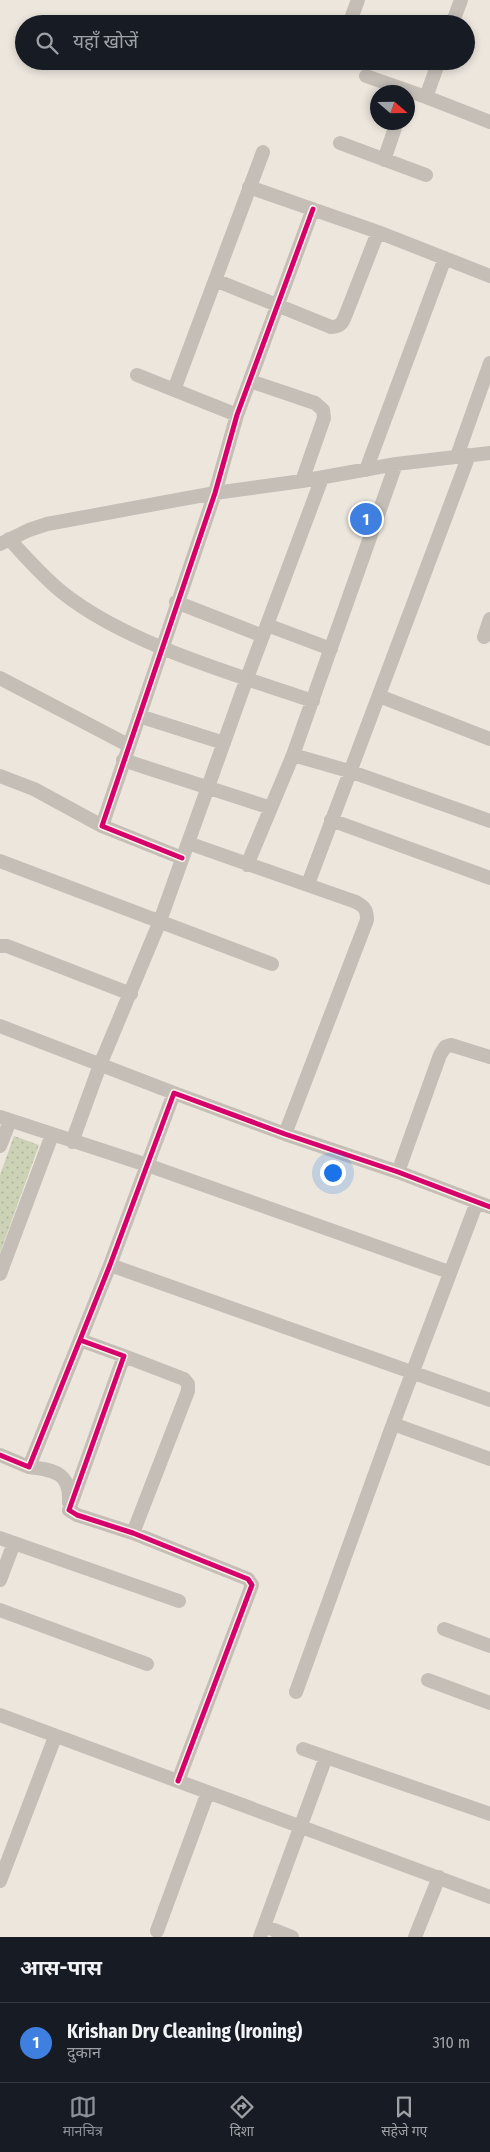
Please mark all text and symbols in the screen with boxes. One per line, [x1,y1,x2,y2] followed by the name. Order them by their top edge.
[15,15,475,70] search box
[33,29,61,57] icon: search
[73,30,138,53] text: यहाँ खोजें
[370,85,415,130] north arrow
[350,500,382,538] pin: 1
[320,1160,346,1186] your location
[20,1955,102,1981] text: आस-पास
[67,2020,302,2043] text: Krishan Dry Cleaning (Ironing)
[33,2033,39,2052] text: 1
[433,2033,470,2052] text: 310 m
[67,2043,101,2062] text: दुकान
[63,2093,103,2142] tab: मानचित्र
[228,2093,256,2142] tab: दिशा
[381,2093,427,2142] tab: सहेजे गए

